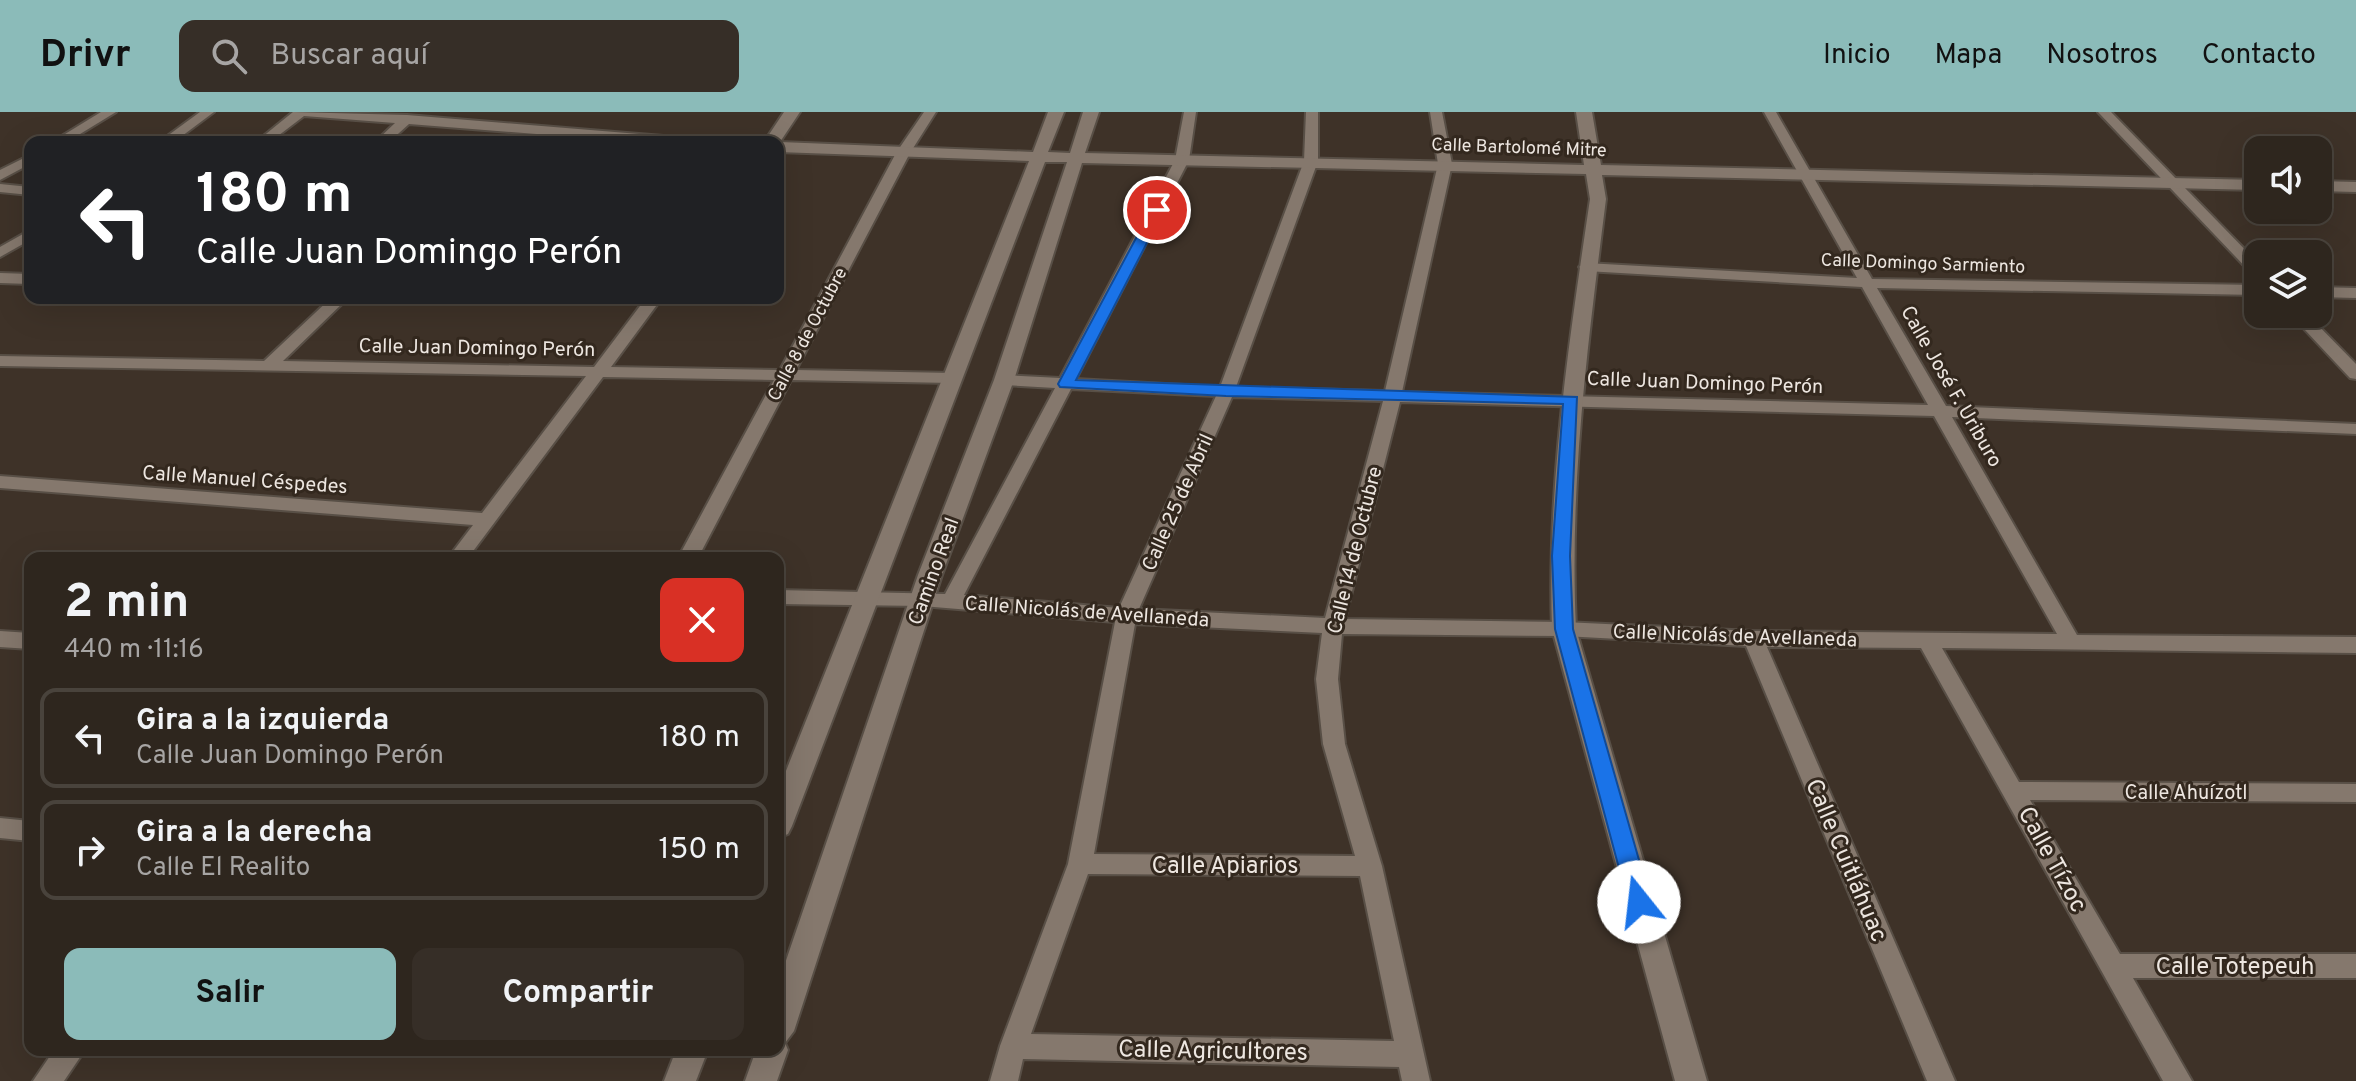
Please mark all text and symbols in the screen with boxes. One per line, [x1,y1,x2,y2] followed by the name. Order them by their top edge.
[179,20,739,92] search box
[40,32,131,81] text: Drivr
[207,34,251,78] icon: search
[271,38,428,75] text: Buscar aquí
[1823,38,1891,74] text: Inicio
[1935,38,2002,74] text: Mapa
[2046,38,2158,74] text: Nosotros
[2202,38,2316,74] text: Contacto
[1431,134,1607,163] street label: Calle Bartolomé Mitre
[2244,136,2332,328] map controls
[2244,136,2332,224] button: sound
[196,162,353,232] text: 180 m
[64,168,168,272] icon: left
[1123,176,1191,244] pin
[1135,188,1179,232] icon: arrive
[196,231,622,277] text: Calle Juan Domingo Perón
[2244,240,2332,328] button: layers
[1820,249,2026,280] street label: Calle Domingo Sarmiento
[763,264,853,406] street label: Calle 8 de Octubre
[1893,302,2007,472] street label: Calle José F. Uriburo
[358,334,596,364] street label: Calle Juan Domingo Perón
[1586,367,1824,401] street label: Calle Juan Domingo Perón
[1137,430,1221,575] street label: Calle 25 de Abril
[141,461,348,501] street label: Calle Manuel Céspedes
[1323,464,1389,637] street label: Calle 14 de Octubre
[903,514,966,629] street label: Camino Real
[64,574,189,634] text: 2 min
[660,578,744,662] button: close
[964,591,1210,635] street label: Calle Nicolás de Avellaneda
[1612,620,1858,654] street label: Calle Nicolás de Avellaneda
[64,634,204,667] text: 440 m · 11:16
[136,703,389,740] text: Gira a la izquierda
[68,716,112,760] icon: left
[659,720,740,757] text: 180 m
[136,740,444,773] text: Calle Juan Domingo Perón
[1797,775,1893,947] street label: Calle Cuitláhuac
[2124,781,2248,807] street label: Calle Ahuízotl
[2010,802,2093,918] street label: Calle Tízoc
[136,815,372,852] text: Gira a la derecha
[68,828,112,872] icon: right
[659,832,740,869] text: 150 m
[136,852,310,885] text: Calle El Realito
[1152,852,1298,882] street label: Calle Apiarios
[1597,860,1681,944] position arrow
[64,948,396,1040] button: Salir
[412,948,744,1040] button: Compartir
[2155,953,2315,983] street label: Calle Totepeuh
[1118,1035,1308,1069] street label: Calle Agricultores

